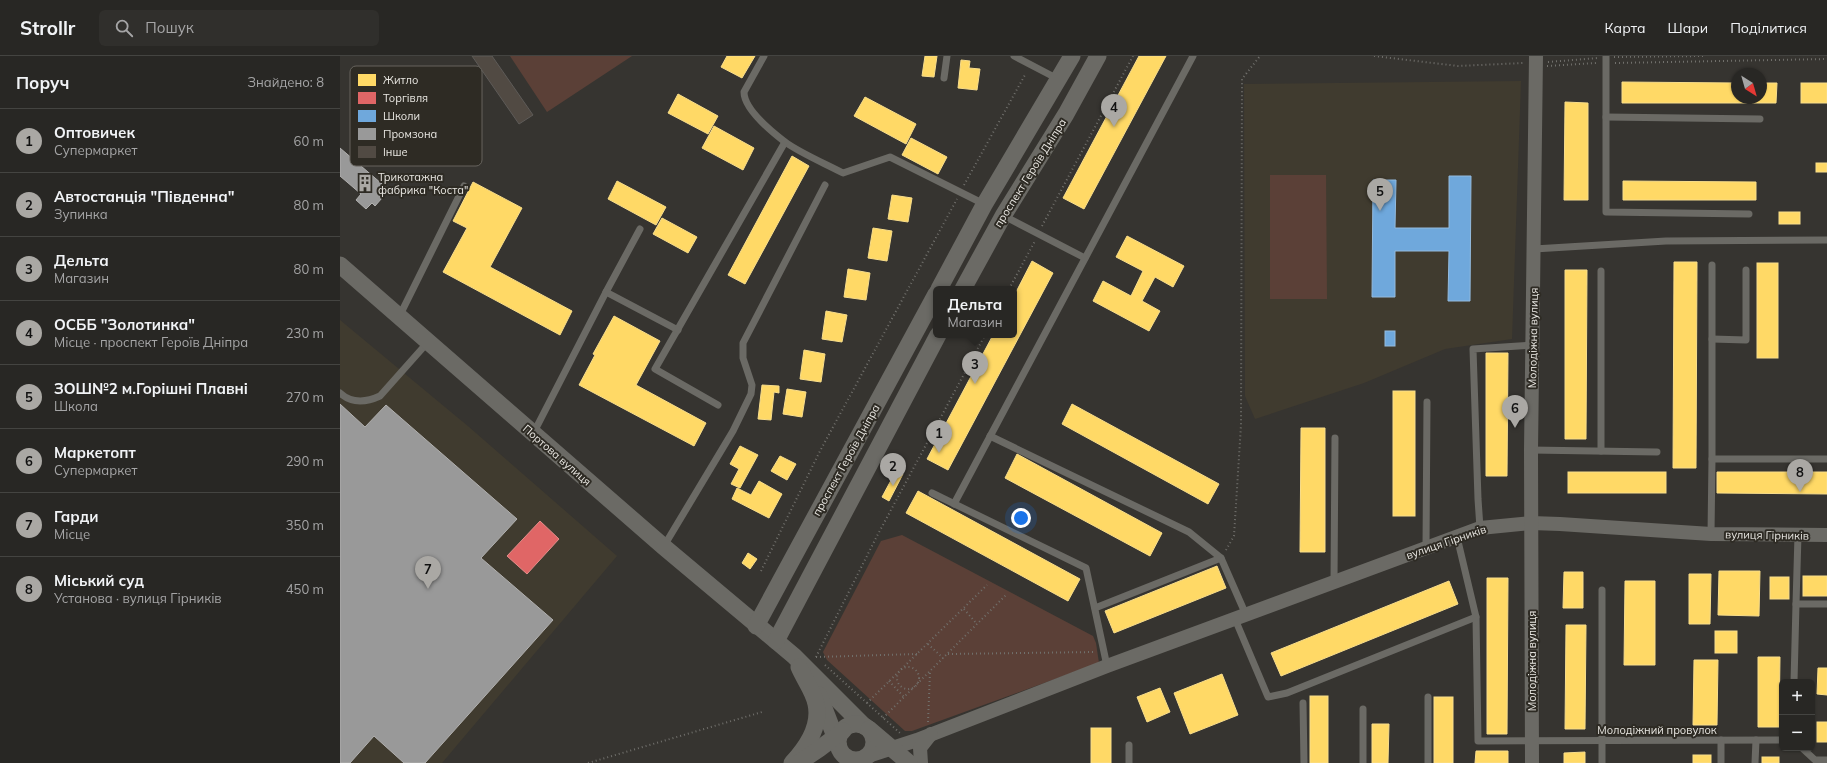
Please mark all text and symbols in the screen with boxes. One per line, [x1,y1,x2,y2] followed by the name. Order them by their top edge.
[99,10,379,46] search box
[20,16,75,40] text: Strollr
[113,17,135,39] icon: search
[145,18,194,37] text: Пошук
[1604,19,1646,37] text: Карта
[1668,19,1708,37] text: Шари
[1730,19,1807,37] text: Поділитися
[350,66,482,166] legend
[1731,68,1767,104] north arrow
[16,72,69,93] text: Поруч
[383,73,418,87] text: Житло
[247,74,324,90] text: Знайдено: 8
[383,91,428,105] text: Торгівля
[1101,94,1127,127] pin: 4
[383,109,420,123] text: Школи
[991,116,1069,230] street label: проспект Героїв Дніпра
[54,123,135,142] text: Оптовичек
[383,127,437,141] text: Промзона
[25,133,33,149] text: 1
[294,133,324,149] text: 60 m
[54,142,137,158] text: Супермаркет
[383,145,408,159] text: Інше
[378,170,468,197] place label: Трикотажна фабрика "Коста"
[355,173,375,193] building icon: Трикотажна фабрика "Коста"
[1367,178,1393,211] pin: 5
[54,187,234,206] text: Автостанція "Південна"
[25,197,33,213] text: 2
[294,197,324,213] text: 80 m
[54,206,108,222] text: Зупинка
[54,251,109,270] text: Дельта
[25,261,33,277] text: 3
[294,261,324,277] text: 80 m
[54,270,109,286] text: Магазин
[933,286,1017,338] popup
[1525,288,1541,388] street label: Молодіжна вулиця
[948,295,1002,314] text: Дельта
[948,314,1002,330] text: Магазин
[54,315,195,334] text: ОСББ "Золотинка"
[25,325,33,341] text: 4
[286,325,324,341] text: 230 m
[54,334,248,350] text: Місце · проспект Героїв Дніпра
[962,351,988,384] pin: 3
[54,379,248,398] text: ЗОШ№2 м.Горішні Плавні
[25,389,33,405] text: 5
[286,389,324,405] text: 270 m
[1502,395,1528,428] pin: 6
[54,398,98,414] text: Школа
[809,402,883,518] street label: проспект Героїв Дніпра
[926,420,952,453] pin: 1
[520,421,594,489] street label: Портова вулиця
[54,443,136,462] text: Маркетопт
[25,453,33,469] text: 6
[286,453,324,469] text: 290 m
[880,453,906,486] pin: 2
[1787,459,1813,492] pin: 8
[54,462,137,478] text: Супермаркет
[54,507,99,526] text: Гарди
[1011,508,1031,528] your location
[25,517,33,533] text: 7
[286,517,324,533] text: 350 m
[1404,522,1488,562] street label: вулиця Гірників
[54,526,90,542] text: Місце
[1725,527,1809,543] street label: вулиця Гірників
[415,556,441,589] pin: 7
[54,571,144,590] text: Міський суд
[25,581,33,597] text: 8
[286,581,324,597] text: 450 m
[54,590,222,606] text: Установа · вулиця Гірників
[1525,611,1539,711] street label: Молодіжна вулиця
[1779,679,1815,751] map controls
[1779,679,1815,715] button: +
[1779,715,1815,751] button: −
[1597,723,1717,737] street label: Молодіжний провулок

